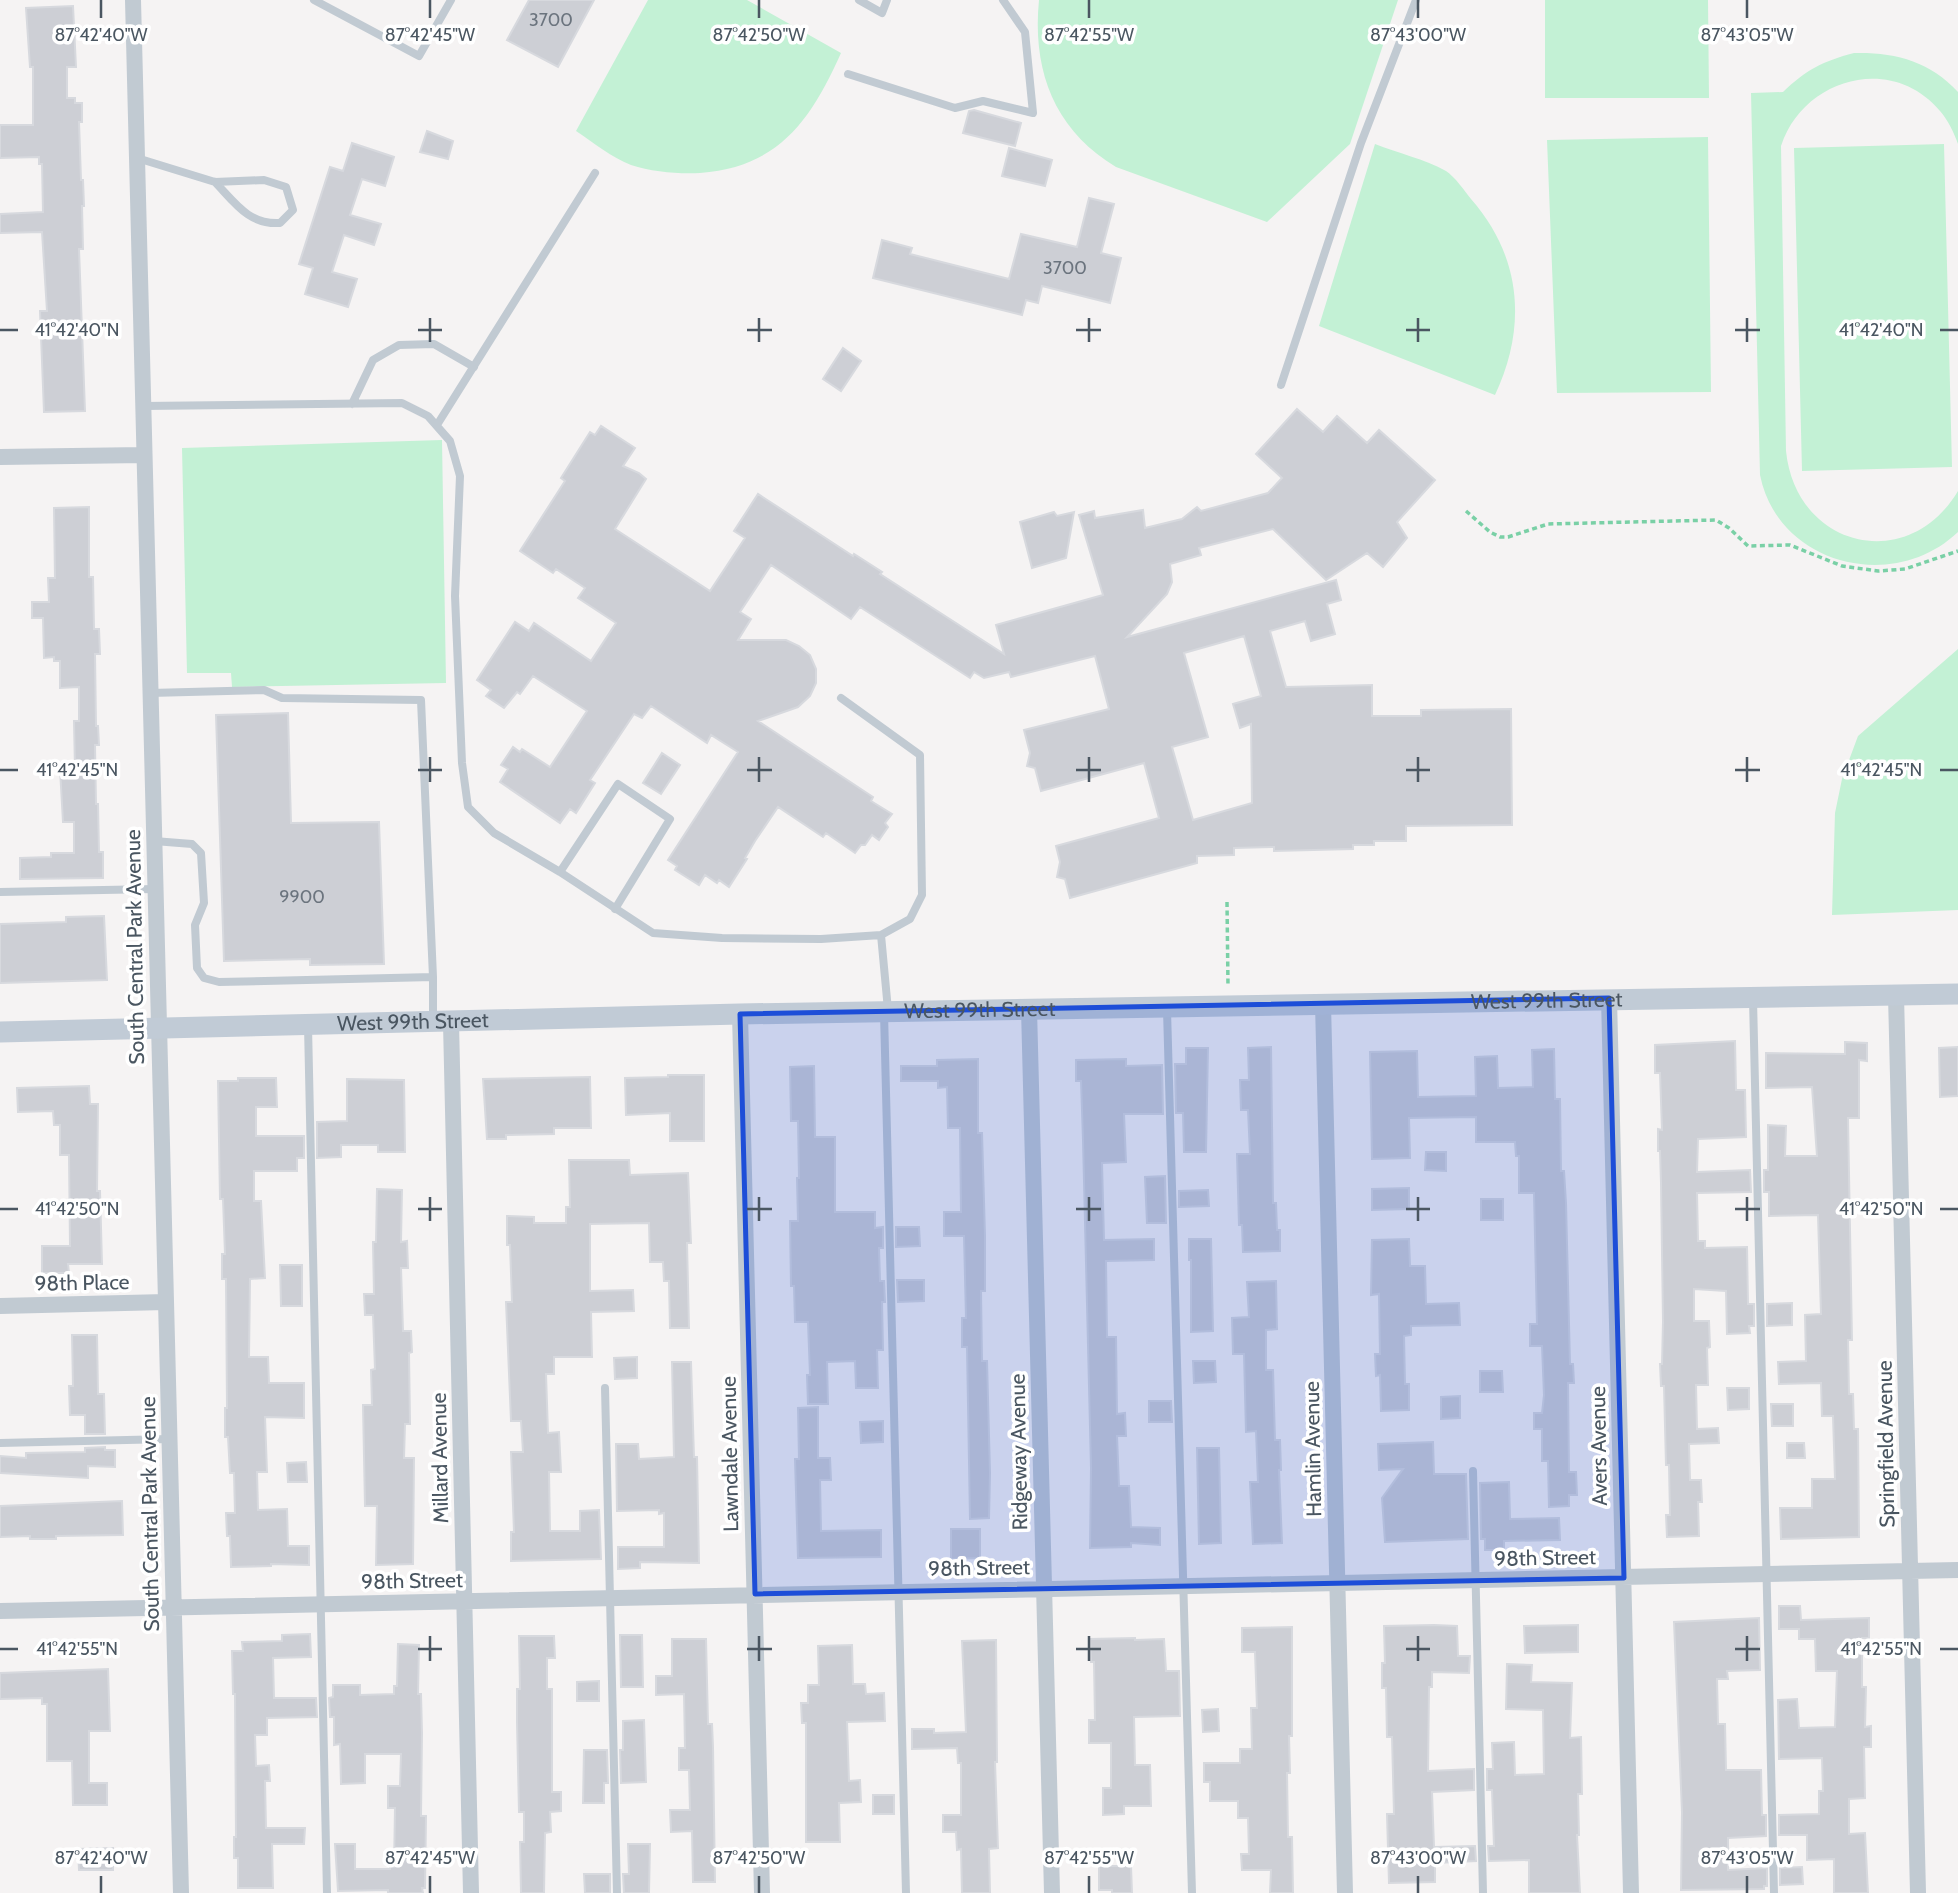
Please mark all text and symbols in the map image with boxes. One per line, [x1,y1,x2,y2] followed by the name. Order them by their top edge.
[529,9,573,31] house number: 3700
[54,24,148,46] text: 87°42'40"W
[385,24,475,46] text: 87°42'45"W
[713,24,805,46] text: 87°42'50"W
[1044,24,1134,46] text: 87°42'55"W
[1370,24,1466,46] text: 87°43'00"W
[1700,24,1794,46] text: 87°43'05"W
[1043,257,1087,279] house number: 3700
[34,319,120,341] text: 41°42'40"N
[1838,319,1924,341] text: 41°42'40"N
[36,759,118,781] text: 41°42'45"N
[1840,759,1922,781] text: 41°42'45"N
[120,829,149,1065] street label: South Central Park Avenue
[279,886,325,908] house number: 9900
[1471,987,1623,1014] street label: West 99th Street
[904,996,1056,1023] street label: West 99th Street
[337,1007,489,1036] street label: West 99th Street
[35,1198,119,1220] text: 41°42'50"N
[1839,1198,1923,1220] text: 41°42'50"N
[34,1269,130,1296] street label: 98th Place
[1872,1360,1899,1528] street label: Springfield Avenue
[1005,1373,1032,1530] street label: Ridgeway Avenue
[716,1376,743,1532] street label: Lawndale Avenue
[1299,1381,1326,1517] street label: Hamlin Avenue
[1585,1386,1612,1506] street label: Avers Avenue
[426,1392,453,1524] street label: Millard Avenue
[135,1396,164,1632] street label: South Central Park Avenue
[1494,1544,1596,1571] street label: 98th Street
[928,1554,1030,1581] street label: 98th Street
[361,1567,463,1594] street label: 98th Street
[36,1638,118,1660] text: 41°42'55"N
[1840,1638,1922,1660] text: 41°42'55"N
[54,1847,148,1869] text: 87°42'40"W
[385,1847,475,1869] text: 87°42'45"W
[713,1847,805,1869] text: 87°42'50"W
[1044,1847,1134,1869] text: 87°42'55"W
[1370,1847,1466,1869] text: 87°43'00"W
[1700,1847,1794,1869] text: 87°43'05"W

